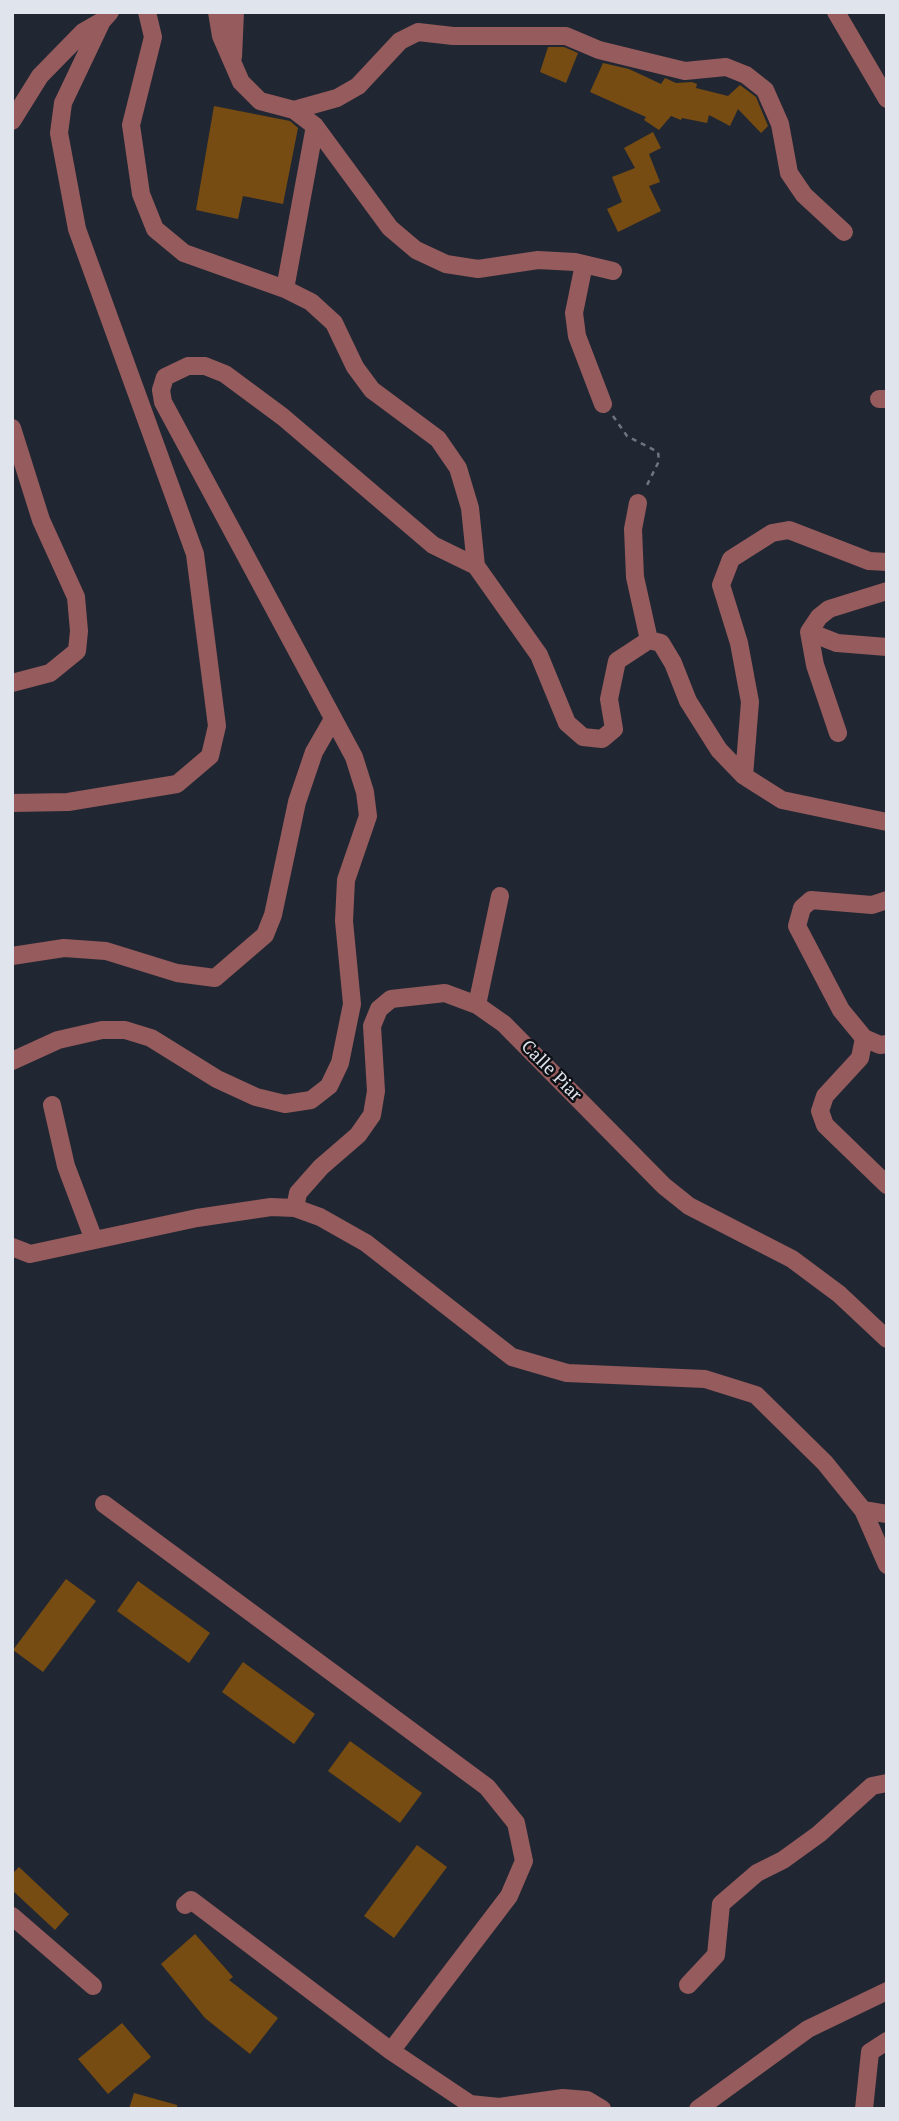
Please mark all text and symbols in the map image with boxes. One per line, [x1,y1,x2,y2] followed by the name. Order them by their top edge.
[516,1036,586,1106] street label: Calle Piar

